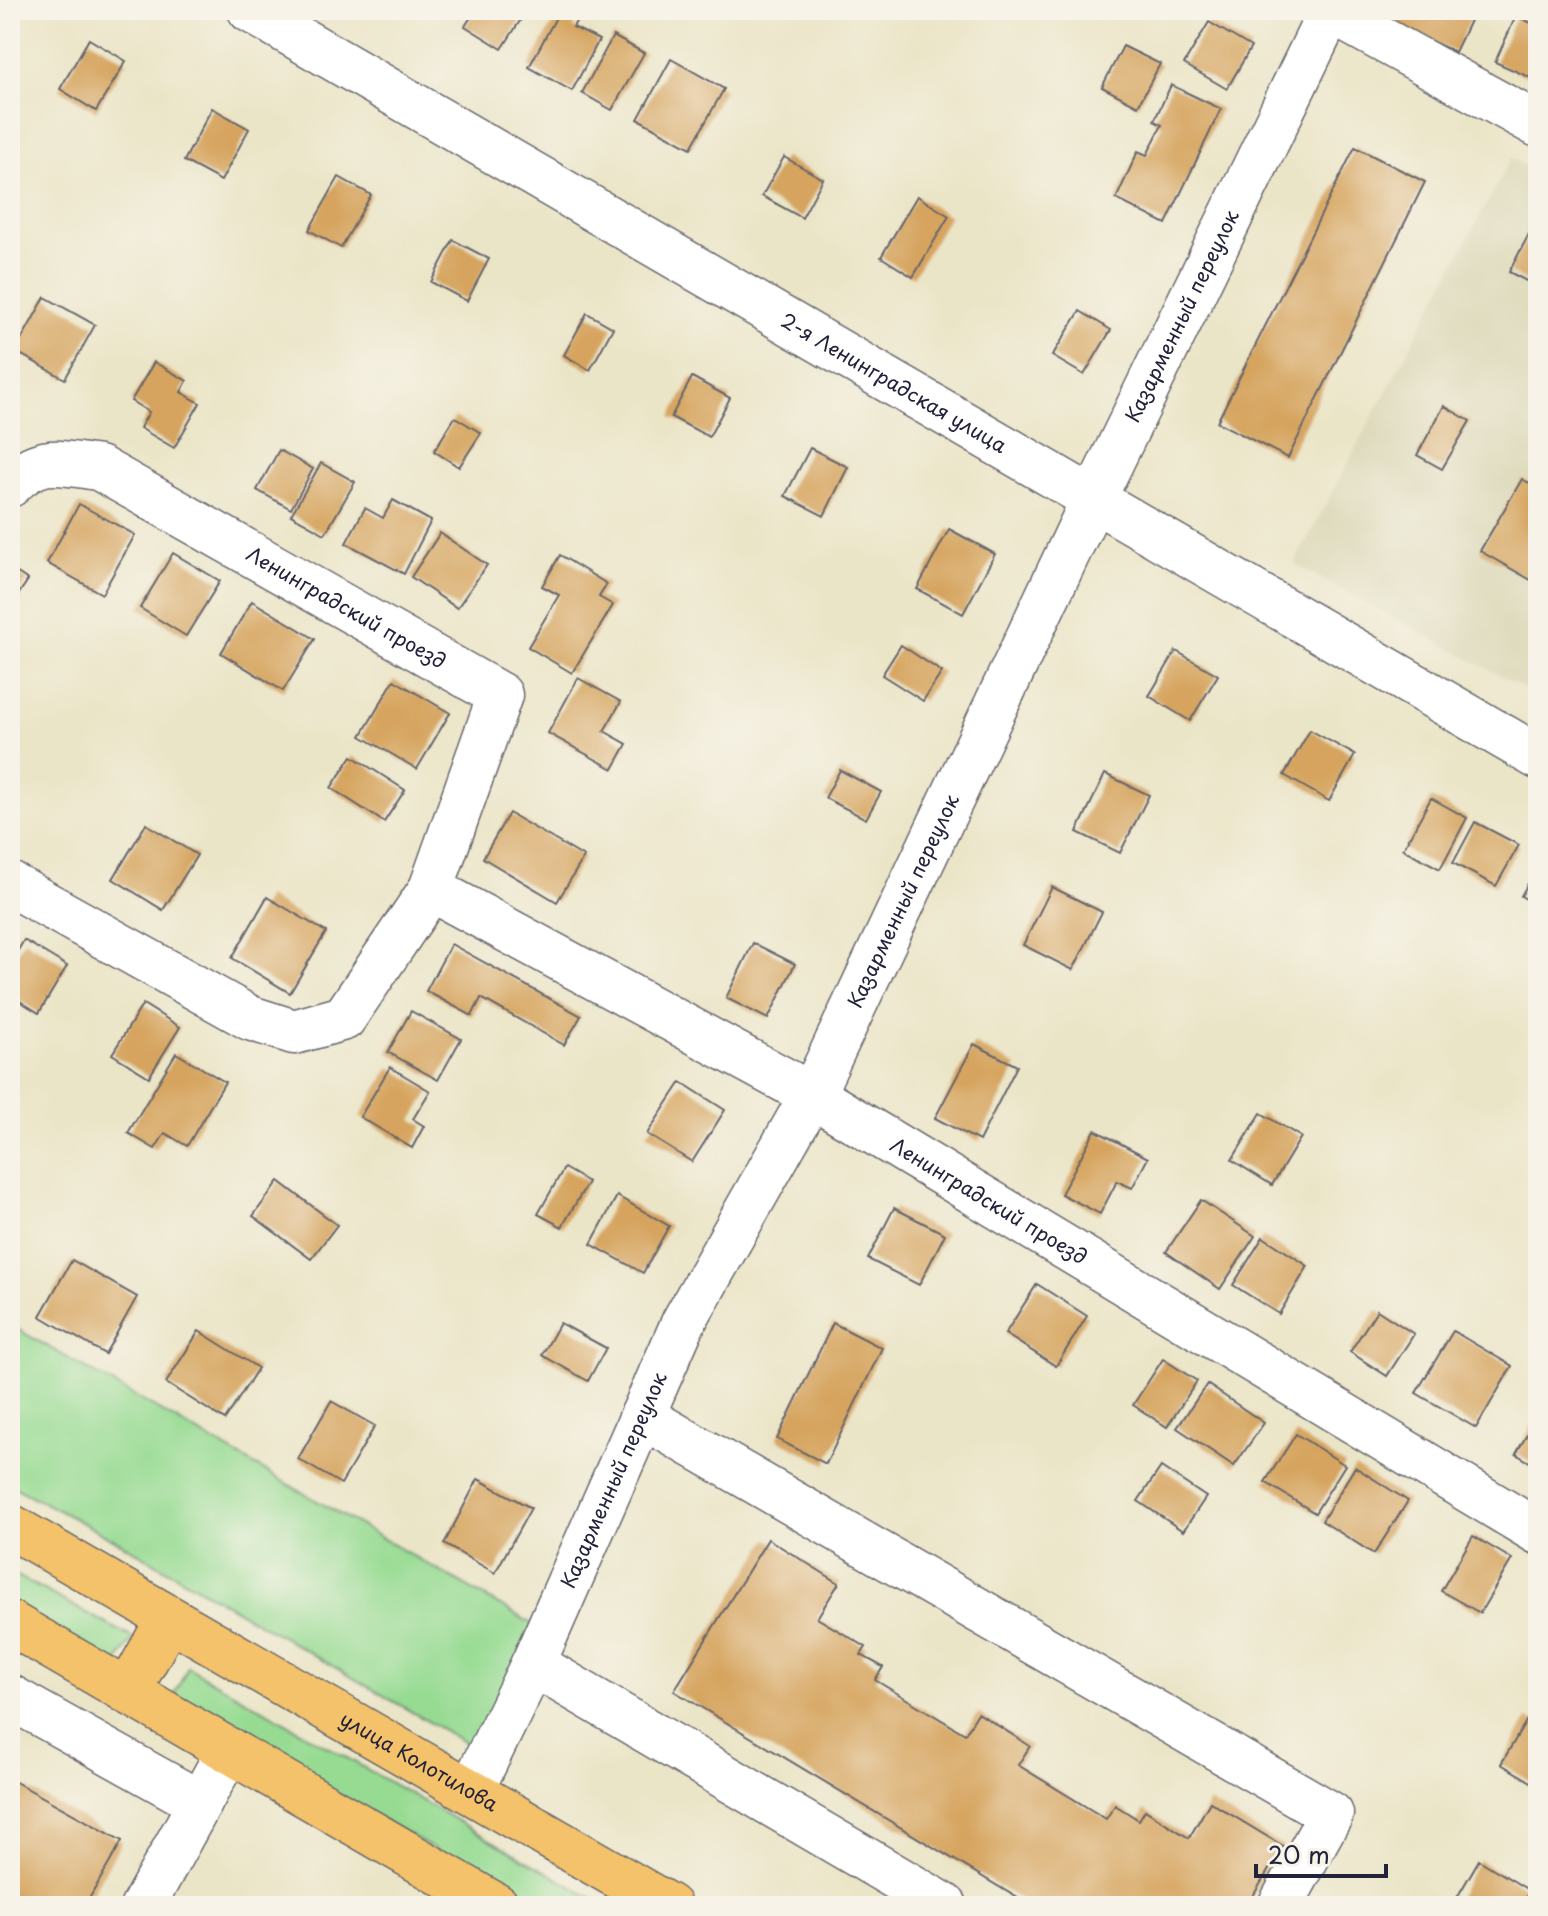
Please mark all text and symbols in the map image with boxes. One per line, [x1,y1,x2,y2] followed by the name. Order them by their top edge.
[1117,204,1246,427] street label: Казарменный переулок
[775,305,1013,460] street label: 2-я Ленинградская улица
[241,539,452,676] street label: Ленинградский проезд
[839,789,966,1013] street label: Казарменный переулок
[885,1130,1093,1271] street label: Ленинградский проезд
[552,1367,674,1593] street label: Казарменный переулок
[335,1703,504,1819] street label: улица Колотилова
[1256,1828,1386,1878] scale bar
[1268,1836,1330,1872] text: 20 m

